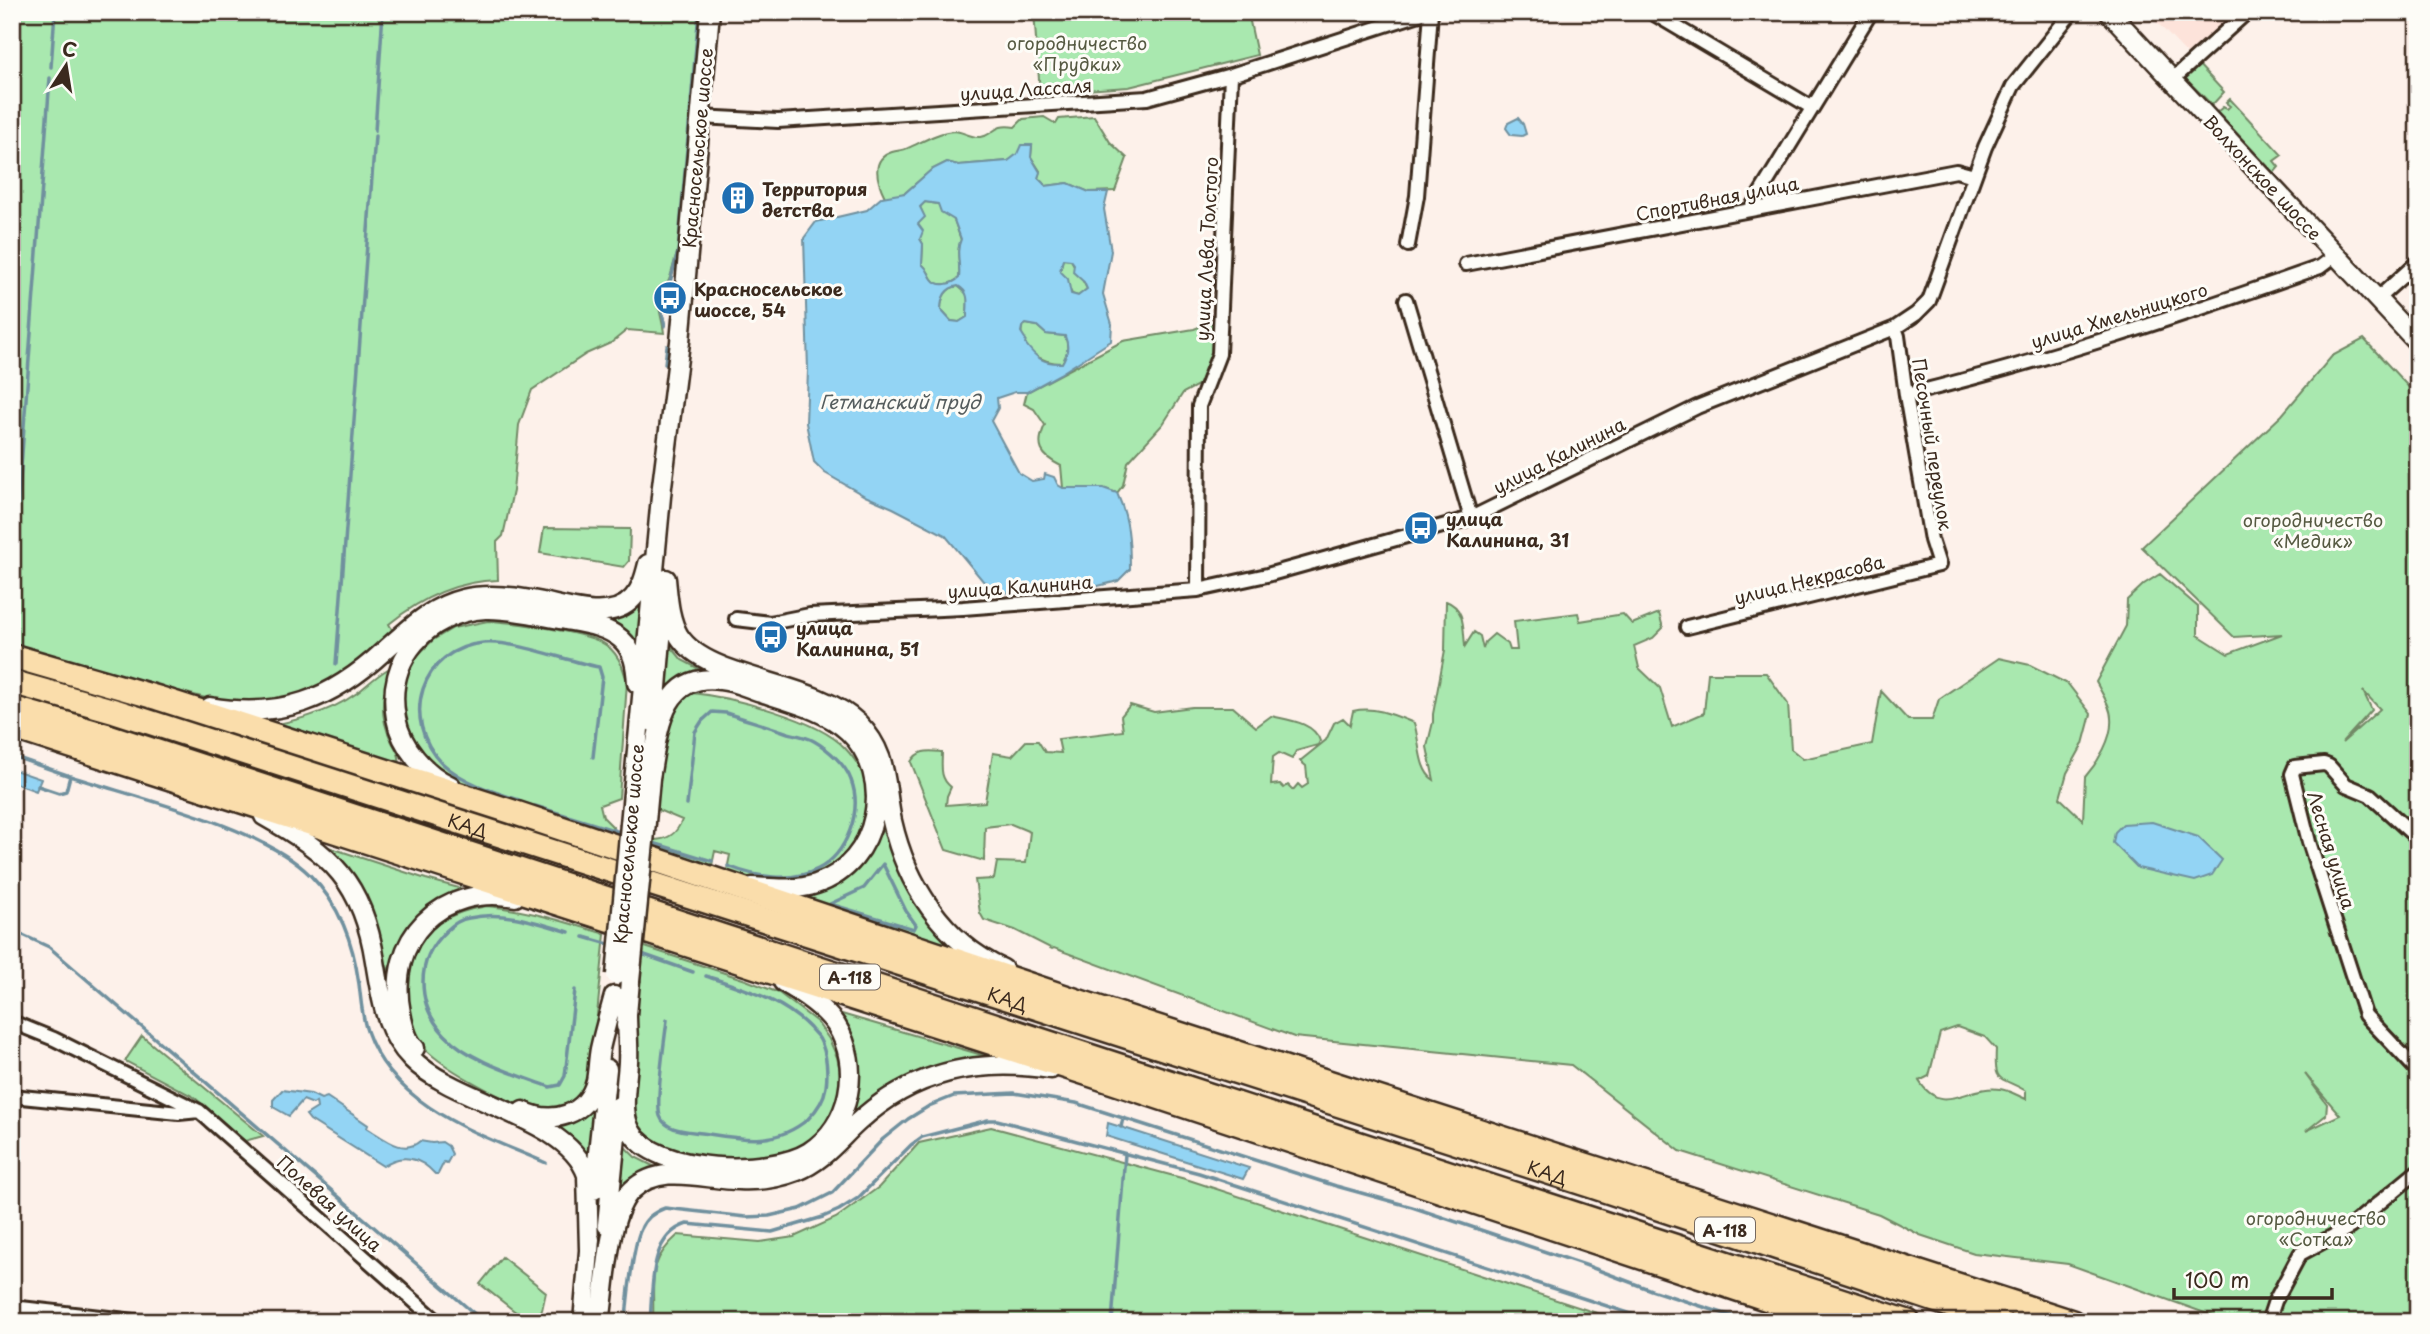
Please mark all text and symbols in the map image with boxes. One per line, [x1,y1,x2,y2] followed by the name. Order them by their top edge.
[1007,29,1147,77] park label: огородничество «Прудки»
[32,32,102,102] north arrow
[60,33,80,64] text: С
[675,47,719,249] street label: Красносельское шоссе
[959,71,1093,107] street label: улица Лассаля
[2198,108,2328,246] street label: Волхонское шоссе
[1188,156,1224,342] street label: улица Льва Толстого
[1633,169,1801,227] street label: Спортивная улица
[762,175,867,223] place label: Территория детства
[719,179,757,217] building icon: Территория детства
[694,275,843,323] place label: Красносельское шоссе, 54
[2027,275,2211,355] street label: улица Хмельницкого
[651,279,689,317] bus stop icon: Красносельское шоссе, 54
[1906,356,1960,532] street label: Песочный переулок
[820,387,982,415] water label: Гетманский пруд
[1488,410,1631,500] street label: улица Калинина
[1446,505,1569,553] place label: улица Калинина, 31
[2243,506,2383,554] park label: огородничество «Медик»
[1402,509,1440,547] bus stop icon: улица Калинина, 31
[1731,547,1888,611] street label: улица Некрасова
[947,567,1094,605] street label: улица Калинина
[796,614,920,662] place label: улица Калинина, 51
[752,618,790,656] bus stop icon: улица Калинина, 51
[606,743,650,945] street label: Красносельское шоссе
[2301,788,2363,913] street label: Лесная улица
[445,805,492,844] street label: КАД
[820,965,880,990] road number: А-118
[984,979,1032,1017] street label: КАД
[271,1148,389,1258] street label: Полевая улица
[1524,1153,1571,1191] street label: КАД
[2246,1204,2386,1252] park label: огородничество «Сотка»
[1695,1218,1755,1242] road number: А-118
[2174,1257,2332,1301] scale bar
[2185,1263,2249,1295] text: 100 m

